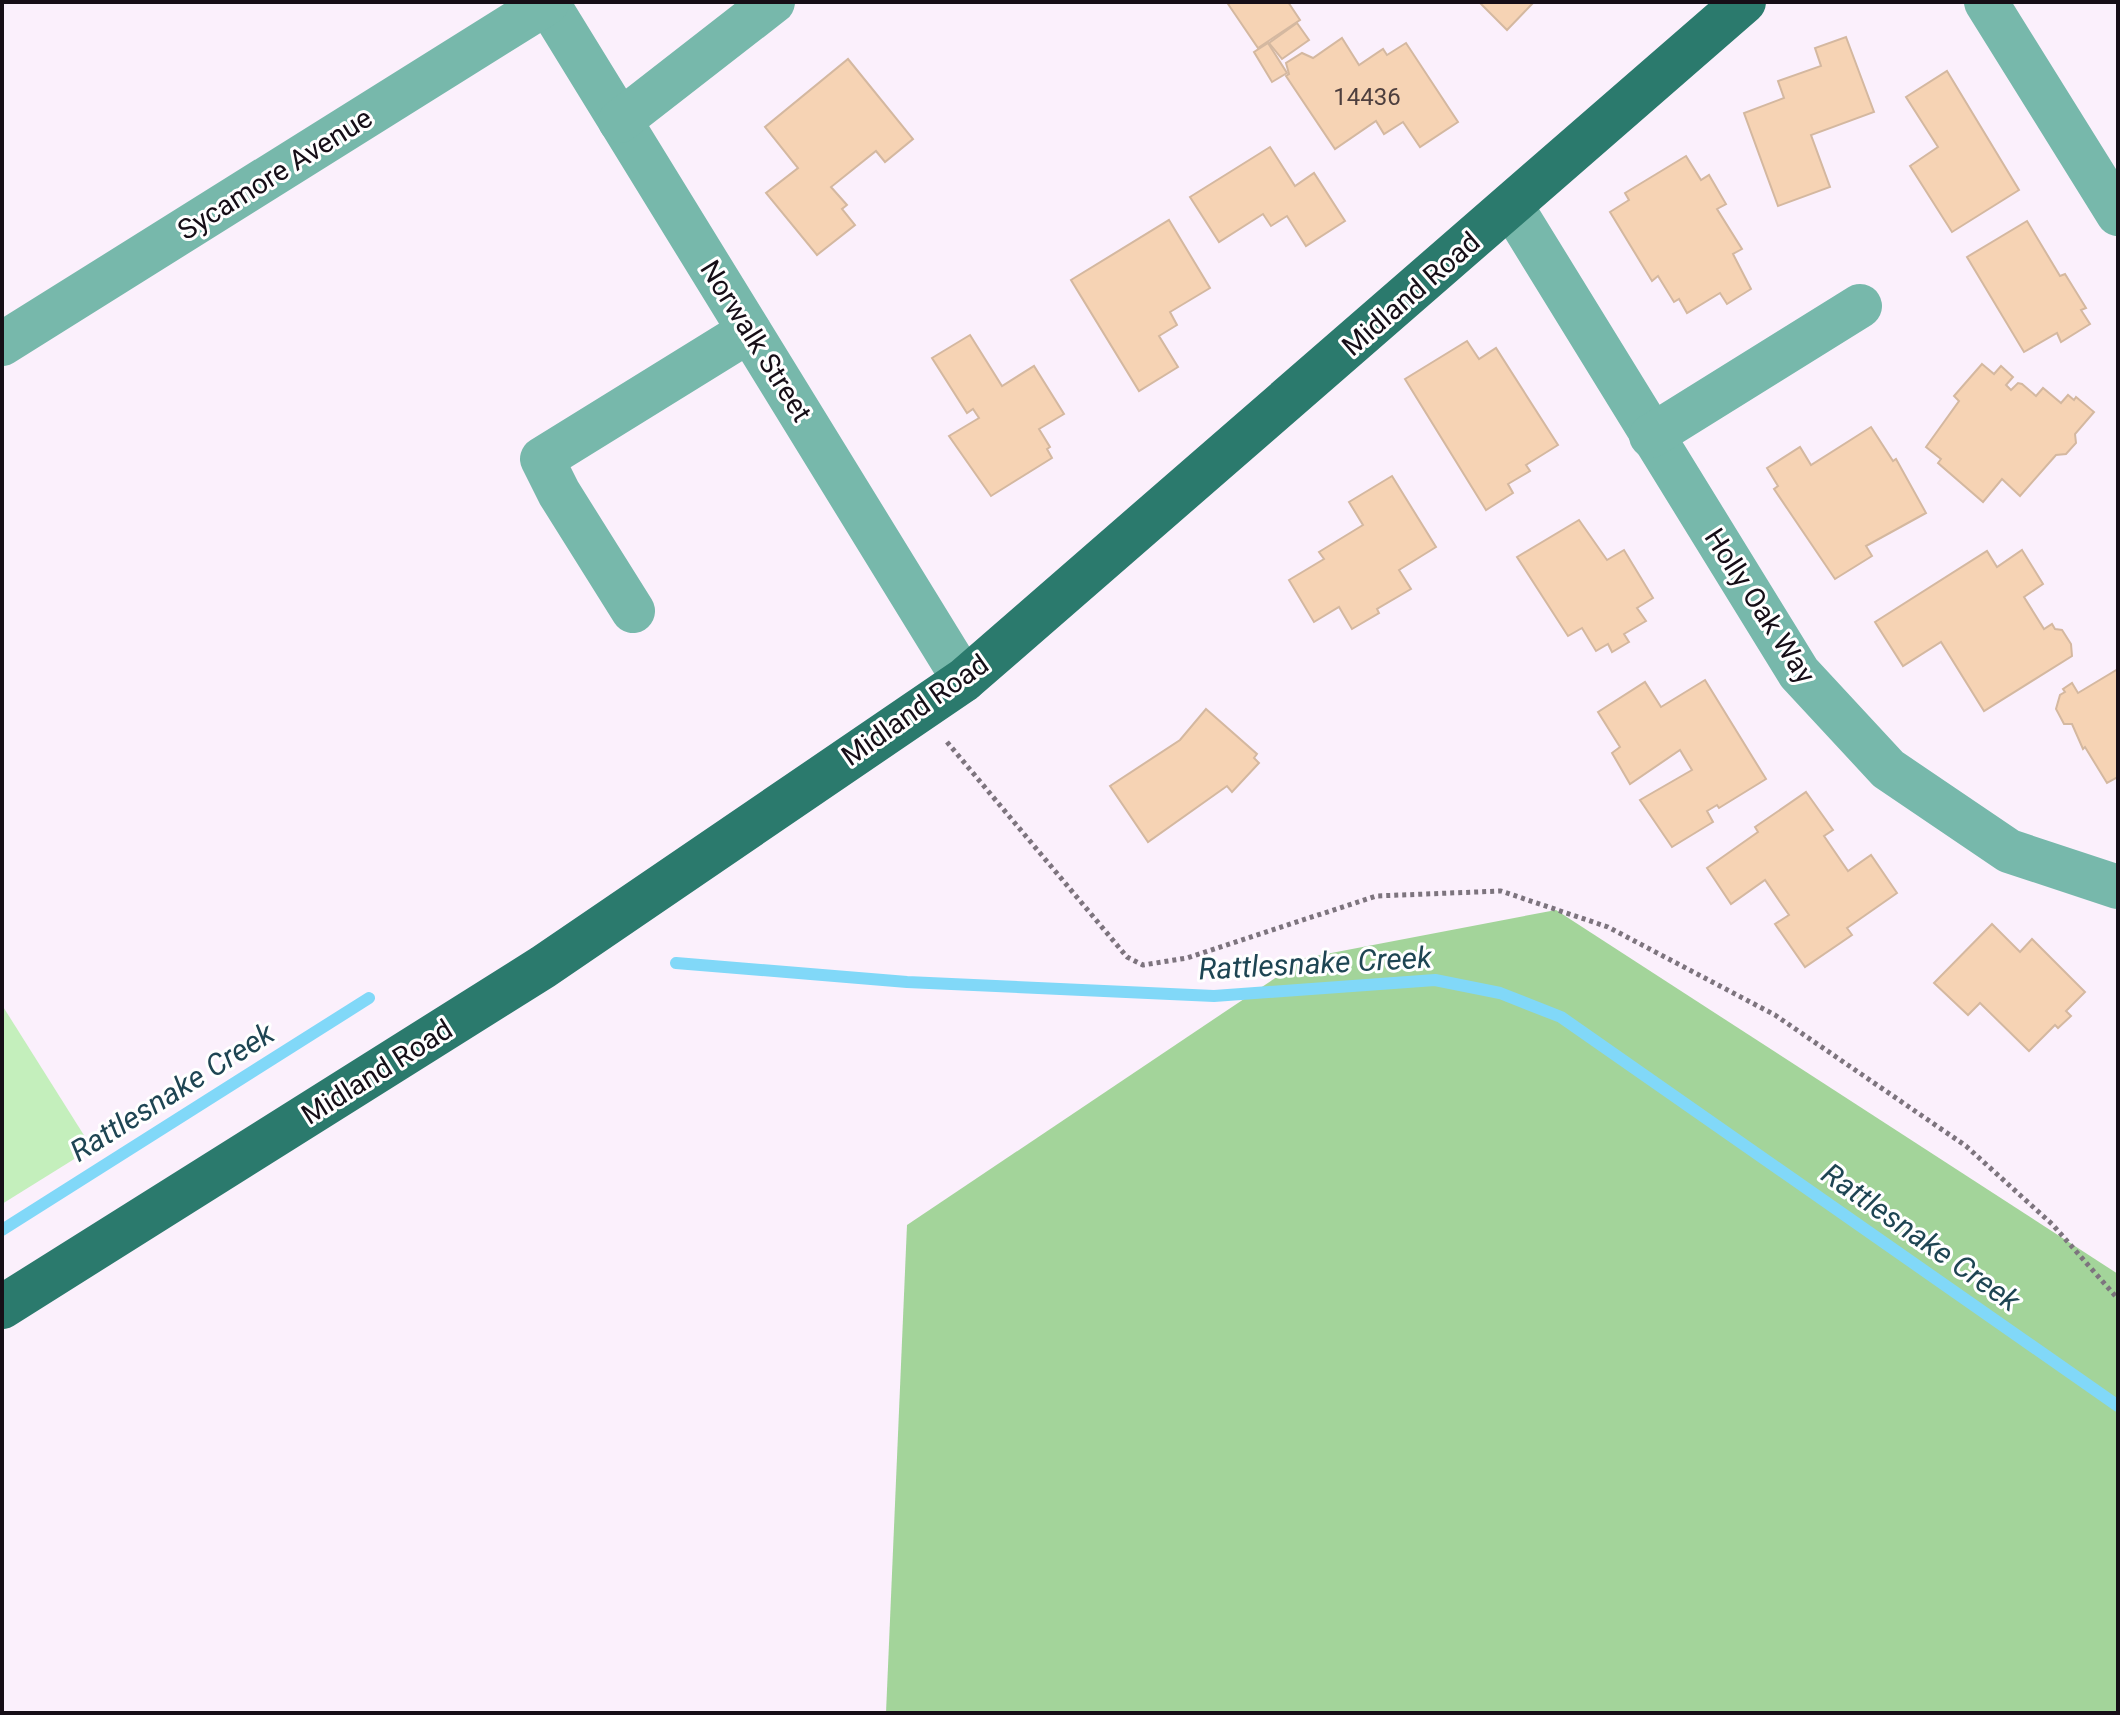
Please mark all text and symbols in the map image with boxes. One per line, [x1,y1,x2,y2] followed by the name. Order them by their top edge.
[1333,83,1401,111] house number: 14436
[172,101,378,247] street label: Sycamore Avenue
[1335,225,1487,363] street label: Midland Road
[693,254,819,428] street label: Norwalk Street
[1698,522,1822,690] street label: Holly Oak Way
[835,647,995,773] street label: Midland Road
[1197,939,1434,987] water label: Rattlesnake Creek
[296,1013,458,1131] street label: Midland Road
[64,1015,281,1169] water label: Rattlesnake Creek
[1815,1156,2028,1319] water label: Rattlesnake Creek

